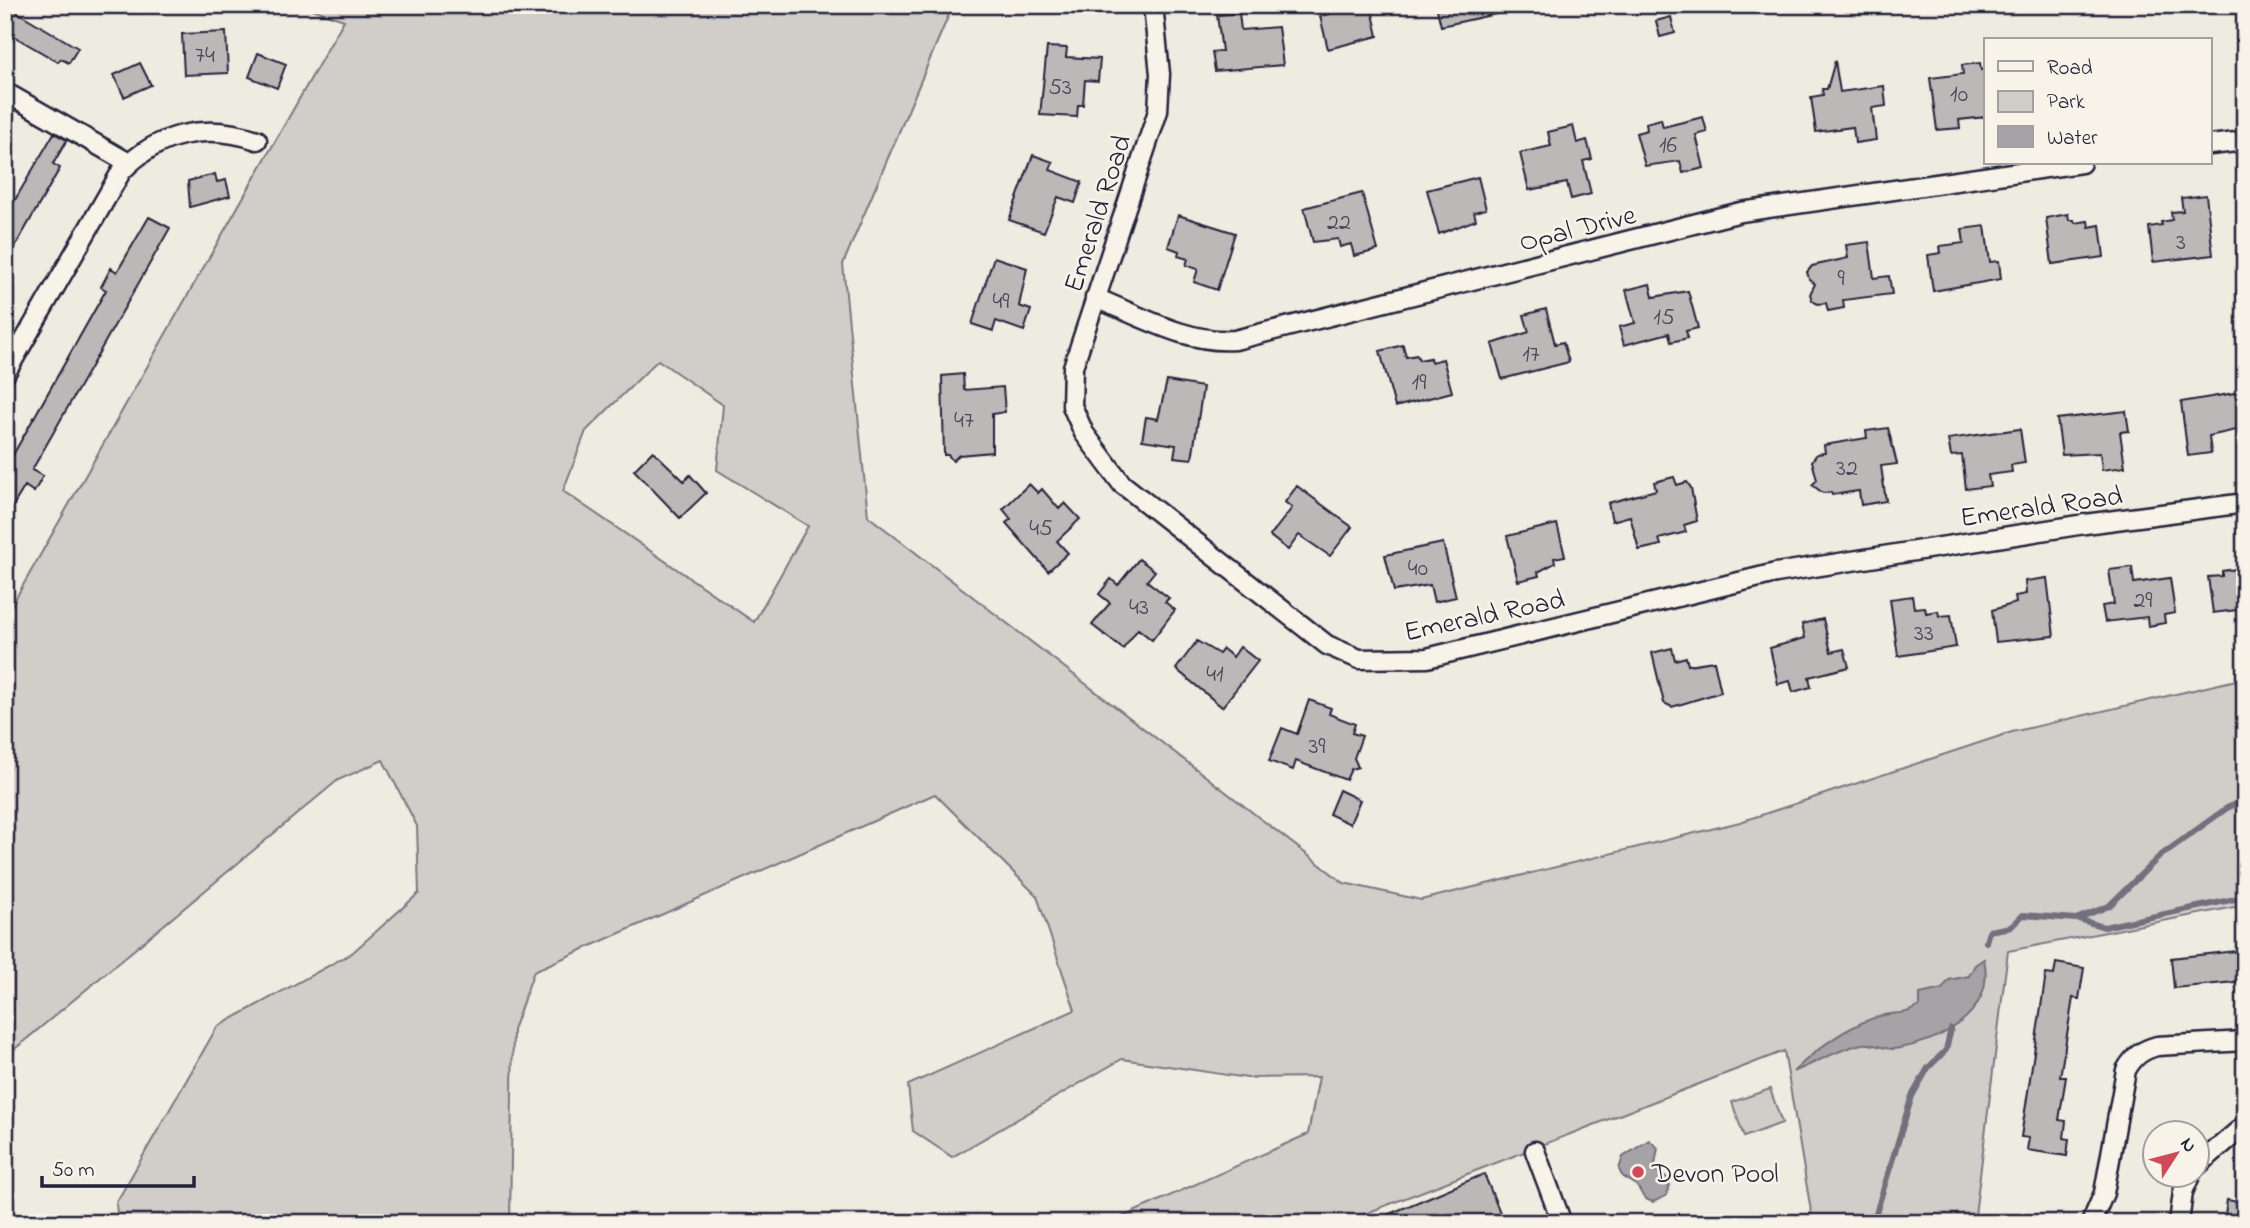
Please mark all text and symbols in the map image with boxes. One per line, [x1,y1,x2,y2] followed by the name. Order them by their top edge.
[1984,38,2212,164] legend
[195,39,215,74] house number: 74
[2047,54,2093,84] text: Road
[1048,71,1072,106] house number: 53
[1950,78,1968,113] house number: 10
[2047,88,2086,118] text: Park
[2047,124,2098,154] text: Water
[1659,129,1678,164] house number: 16
[1055,130,1144,298] street label: Emerald Road
[1515,196,1641,265] street label: Opal Drive
[1327,206,1351,241] house number: 22
[2176,226,2186,261] house number: 3
[1837,262,1845,297] house number: 9
[992,285,1010,320] house number: 49
[1653,301,1675,336] house number: 15
[1522,338,1540,373] house number: 17
[1412,366,1427,401] house number: 19
[954,404,974,439] house number: 47
[1836,452,1858,487] house number: 32
[1958,477,2125,540] street label: Emerald Road
[1029,512,1053,547] house number: 45
[1408,552,1428,587] house number: 40
[1401,580,1569,654] street label: Emerald Road
[2133,584,2153,619] house number: 29
[1129,591,1149,626] house number: 43
[1914,617,1934,652] house number: 33
[1206,658,1224,693] house number: 41
[1308,730,1326,765] house number: 39
[2142,1120,2212,1190] north arrow
[2173,1132,2203,1159] text: N
[42,1144,194,1188] scale bar
[1651,1155,1779,1196] place label: Devon Pool
[52,1156,95,1186] text: 50 m
[1630,1164,1646,1180] marker: Devon Pool

